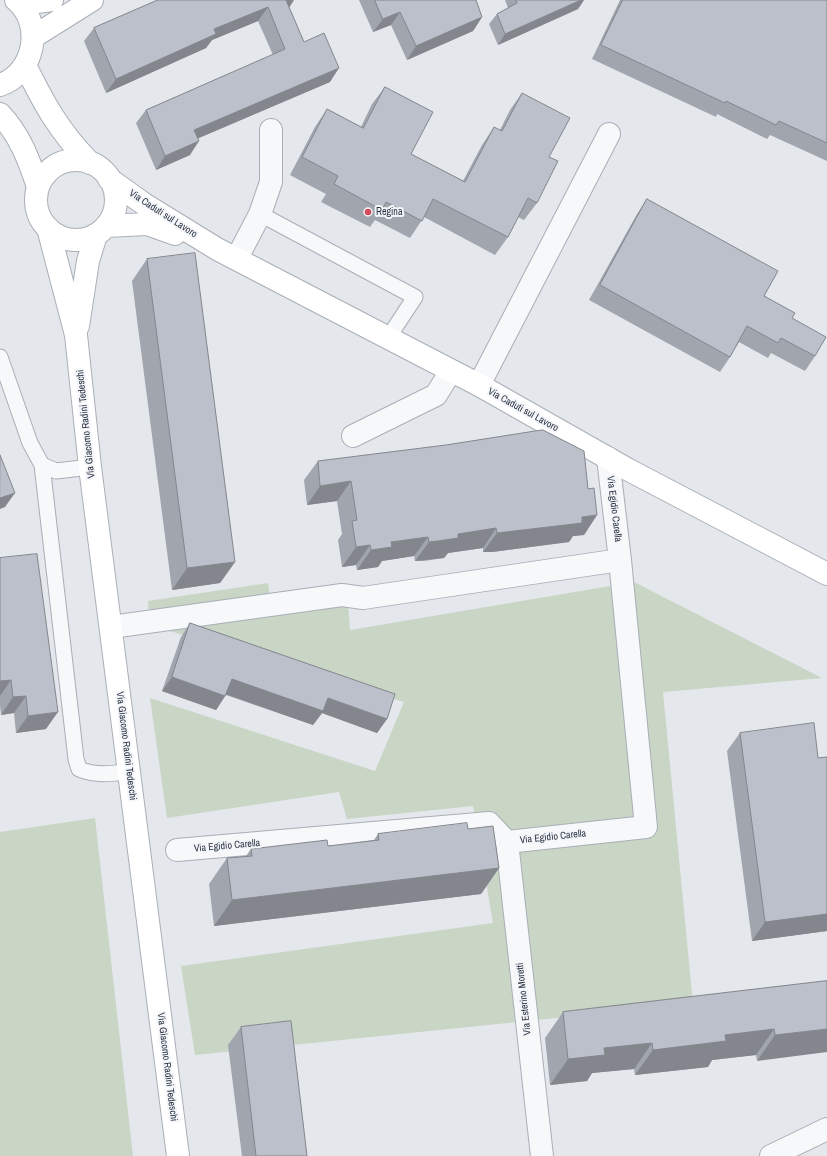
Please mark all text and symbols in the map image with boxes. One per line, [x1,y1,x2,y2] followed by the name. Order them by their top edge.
[127,188,199,240] street label: Via Caduti sul Lavoro
[376,206,402,218] place label: Regina
[363,207,373,217] marker: Regina
[74,369,98,479] street label: Via Giacomo Radini Tedeschi
[486,386,560,434] street label: Via Caduti sul Lavoro
[604,475,624,543] street label: Via Egidio Carella
[113,691,139,801] street label: Via Giacomo Radini Tedeschi
[519,828,587,846] street label: Via Egidio Carella
[193,837,261,855] street label: Via Egidio Carella
[514,962,534,1036] street label: Via Esterino Moretti
[154,1012,180,1122] street label: Via Giacomo Radini Tedeschi

